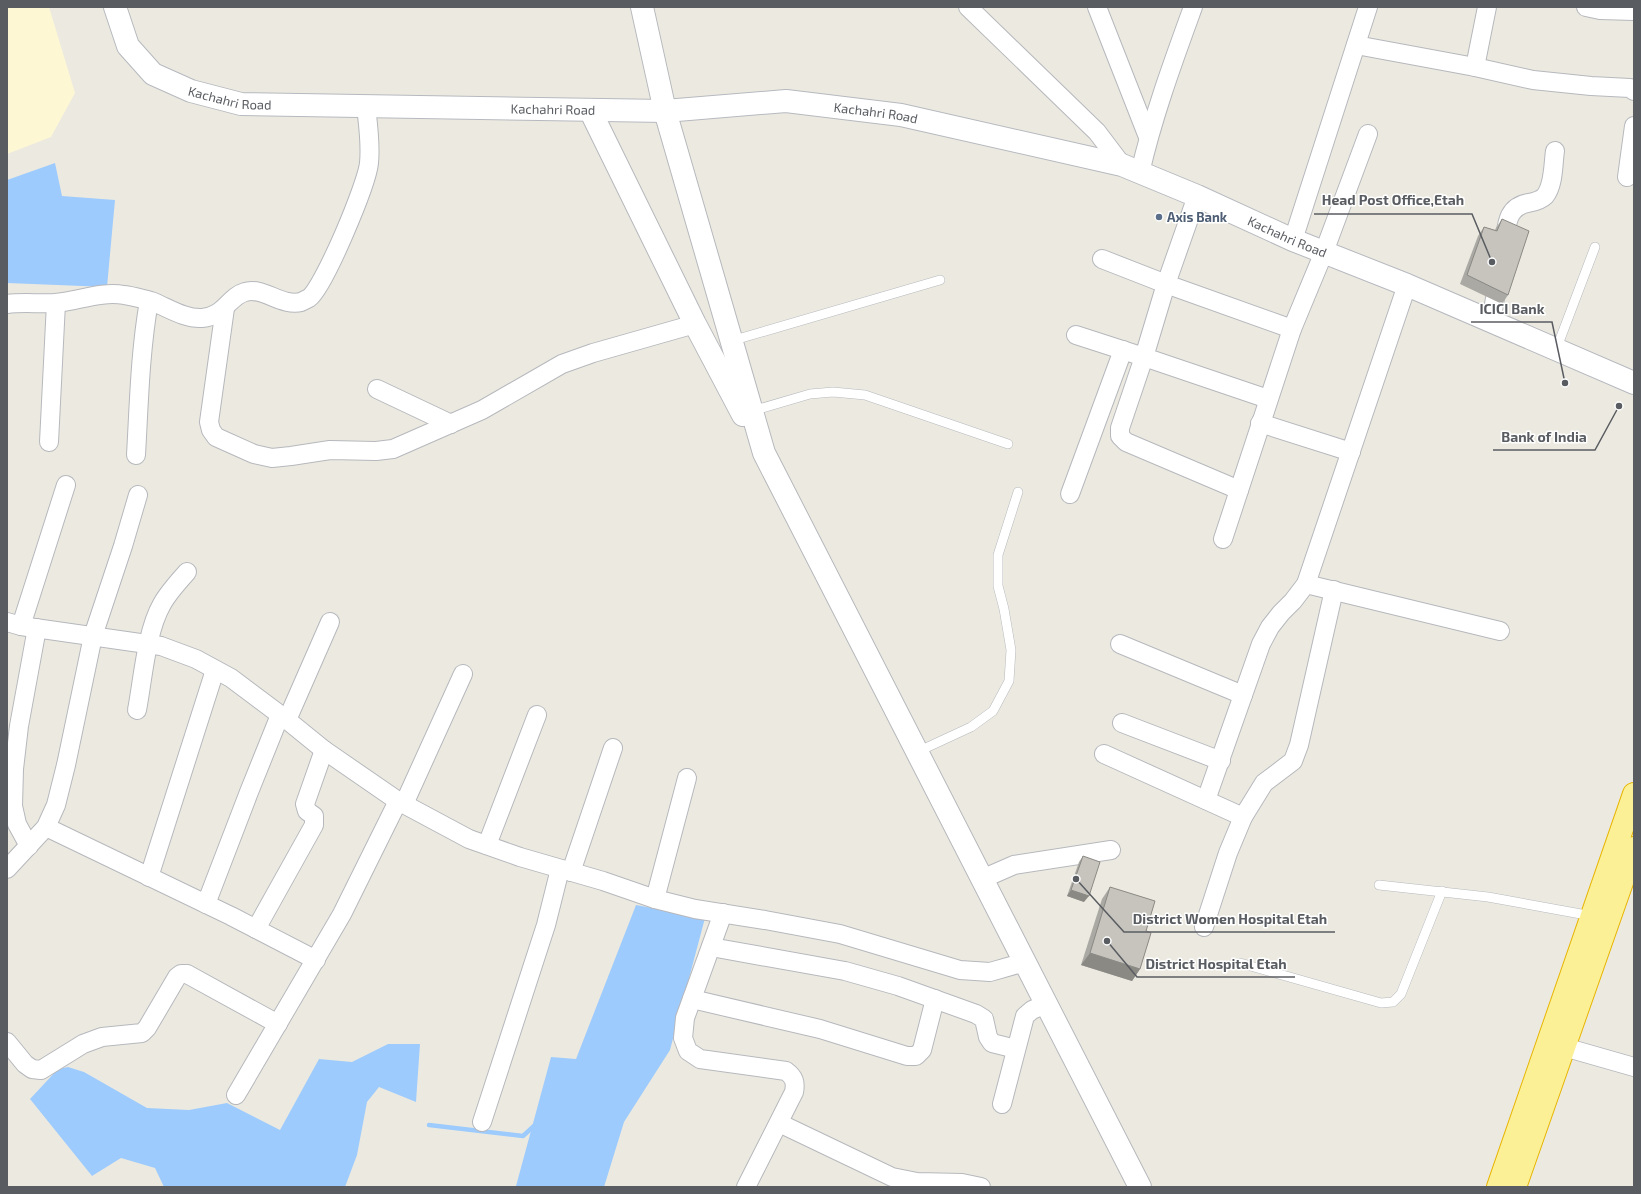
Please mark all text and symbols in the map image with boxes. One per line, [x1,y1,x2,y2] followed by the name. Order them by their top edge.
[186,83,272,113] street label: Kachahri Road
[833,99,919,127] street label: Kachahri Road
[511,100,596,118] street label: Kachahri Road
[1314,188,1472,214] callout: Head Post Office,Etah
[1322,191,1464,208] text: Head Post Office,Etah
[1167,209,1228,225] place label: Axis Bank
[1154,212,1164,222] marker: Axis Bank
[1245,212,1329,261] street label: Kachahri Road
[1471,296,1552,322] callout: ICICI Bank
[1480,300,1545,317] text: ICICI Bank
[1493,424,1595,450] callout: Bank of India
[1501,428,1587,445] text: Bank of India
[1124,906,1335,932] callout: District Women Hospital Etah
[1133,910,1327,927] text: District Women Hospital Etah
[1137,951,1295,977] callout: District Hospital Etah
[1145,955,1287,972] text: District Hospital Etah

